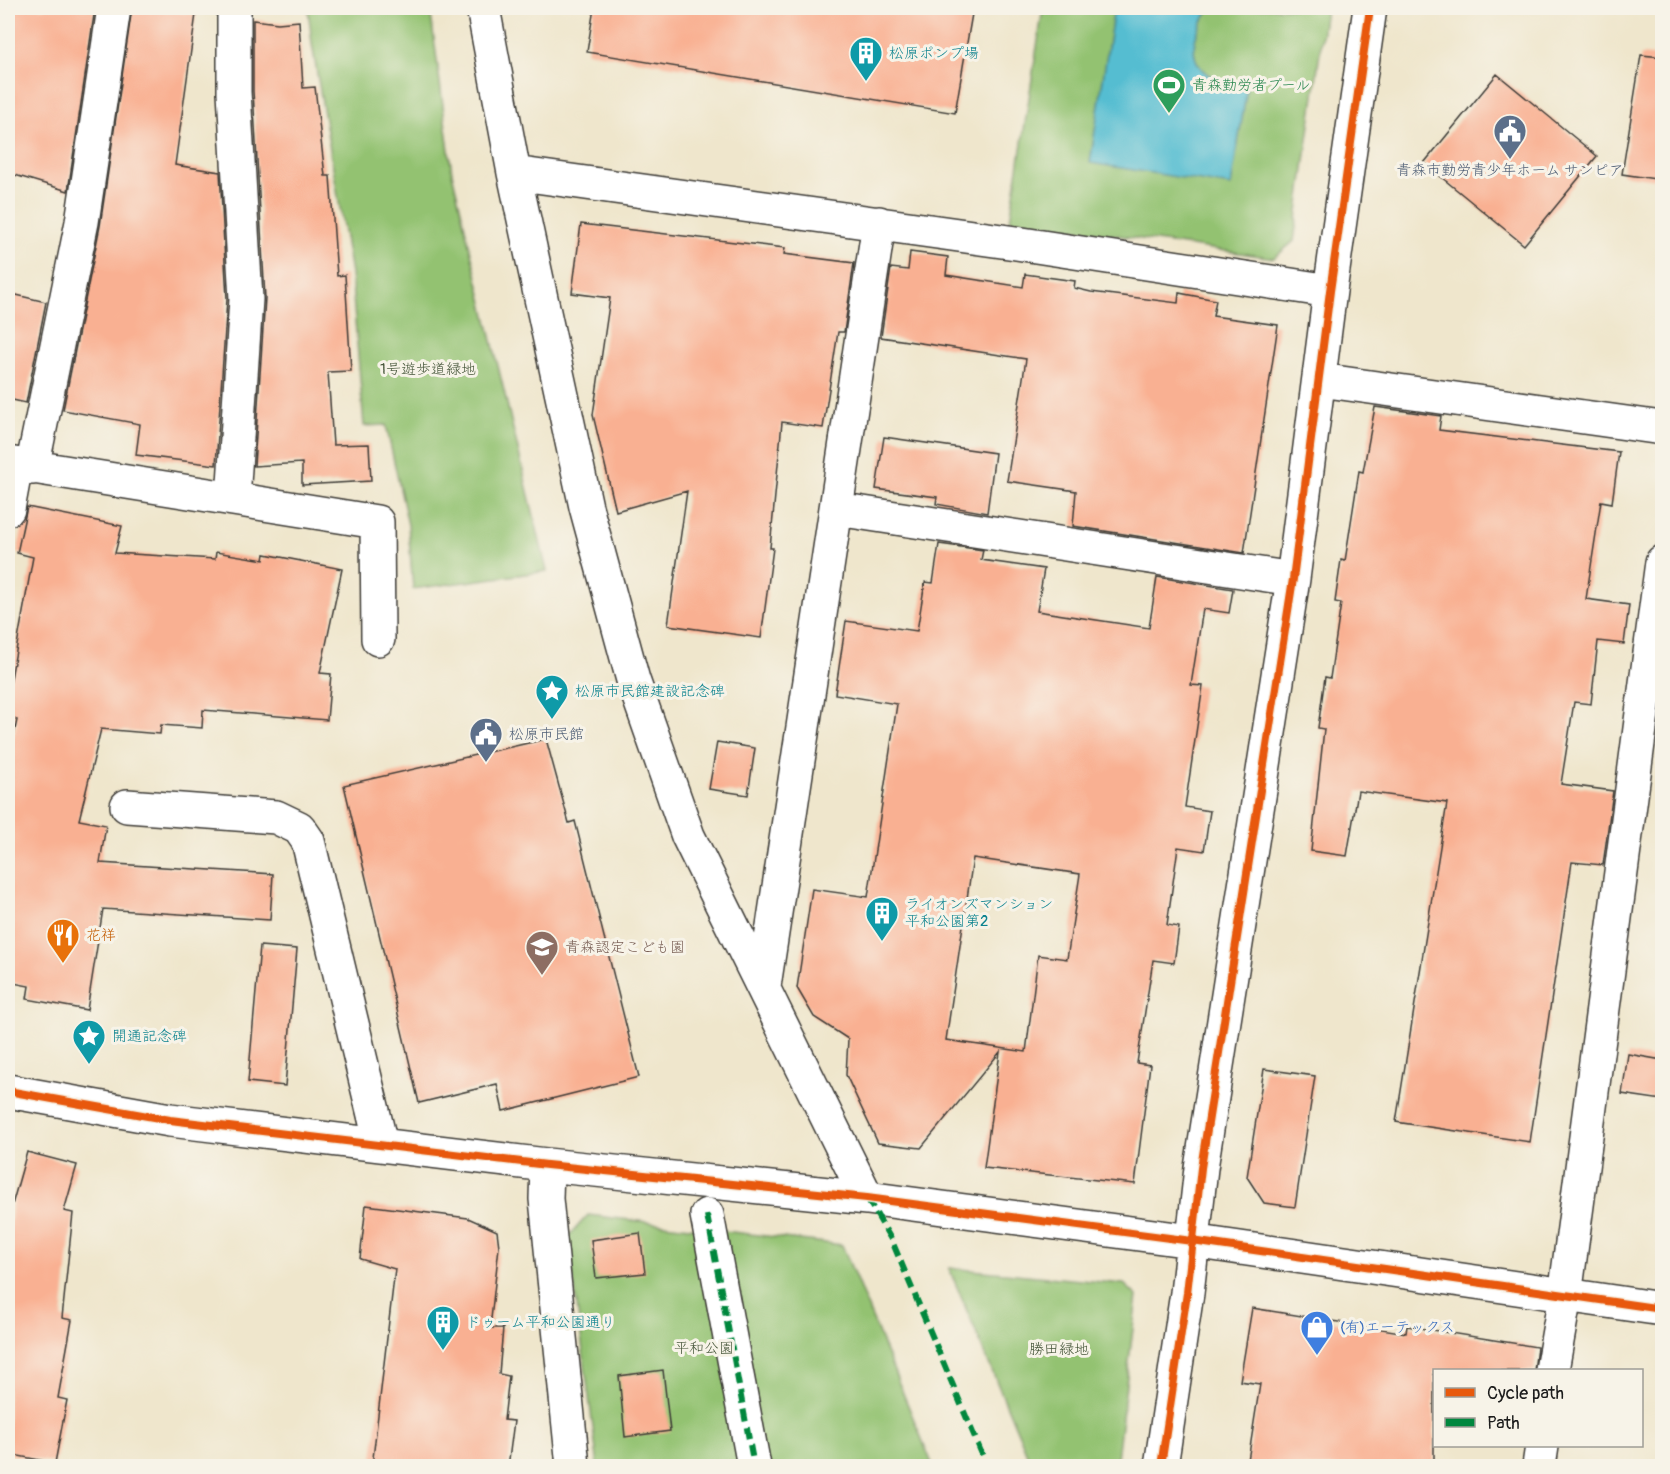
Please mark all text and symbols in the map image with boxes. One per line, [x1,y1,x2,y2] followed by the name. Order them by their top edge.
[848,35,884,82] building icon: 松原ポンプ場
[889,44,979,63] place label: 松原ポンプ場
[1151,67,1187,114] sports icon: 青森勤労者プール
[1192,76,1310,95] place label: 青森勤労者プール
[1492,113,1528,160] public building icon: 青森市勤労青少年ホーム サンピア
[1396,161,1624,180] place label: 青森市勤労青少年ホーム サンピア
[380,360,476,379] park label: 1号遊歩道緑地
[534,673,570,720] place icon: 松原市民館建設記念碑
[575,682,725,701] place label: 松原市民館建設記念碑
[468,716,504,763] public building icon: 松原市民館
[509,725,584,744] place label: 松原市民館
[864,895,900,942] building icon: ライオンズマンション 平和公園第2
[905,895,1053,931] place label: ライオンズマンション 平和公園第2
[45,917,81,964] restaurant icon: 花祥
[86,926,116,945] place label: 花祥
[524,929,560,976] school or university icon: 青森認定こども園
[565,938,685,957] place label: 青森認定こども園
[71,1018,107,1065] place icon: 開通記念碑
[112,1027,187,1046] place label: 開通記念碑
[425,1304,461,1351] building icon: ドゥーム平和公園通り
[1299,1309,1335,1356] shop icon: (有)エーテックス
[466,1313,615,1332] place label: ドゥーム平和公園通り
[1340,1318,1455,1337] place label: (有)エーテックス
[674,1339,734,1358] park label: 平和公園
[1029,1340,1089,1359] park label: 勝田緑地
[1433,1369,1643,1447] legend
[1487,1382,1564,1405] text: Cycle path
[1487,1412,1520,1435] text: Path

